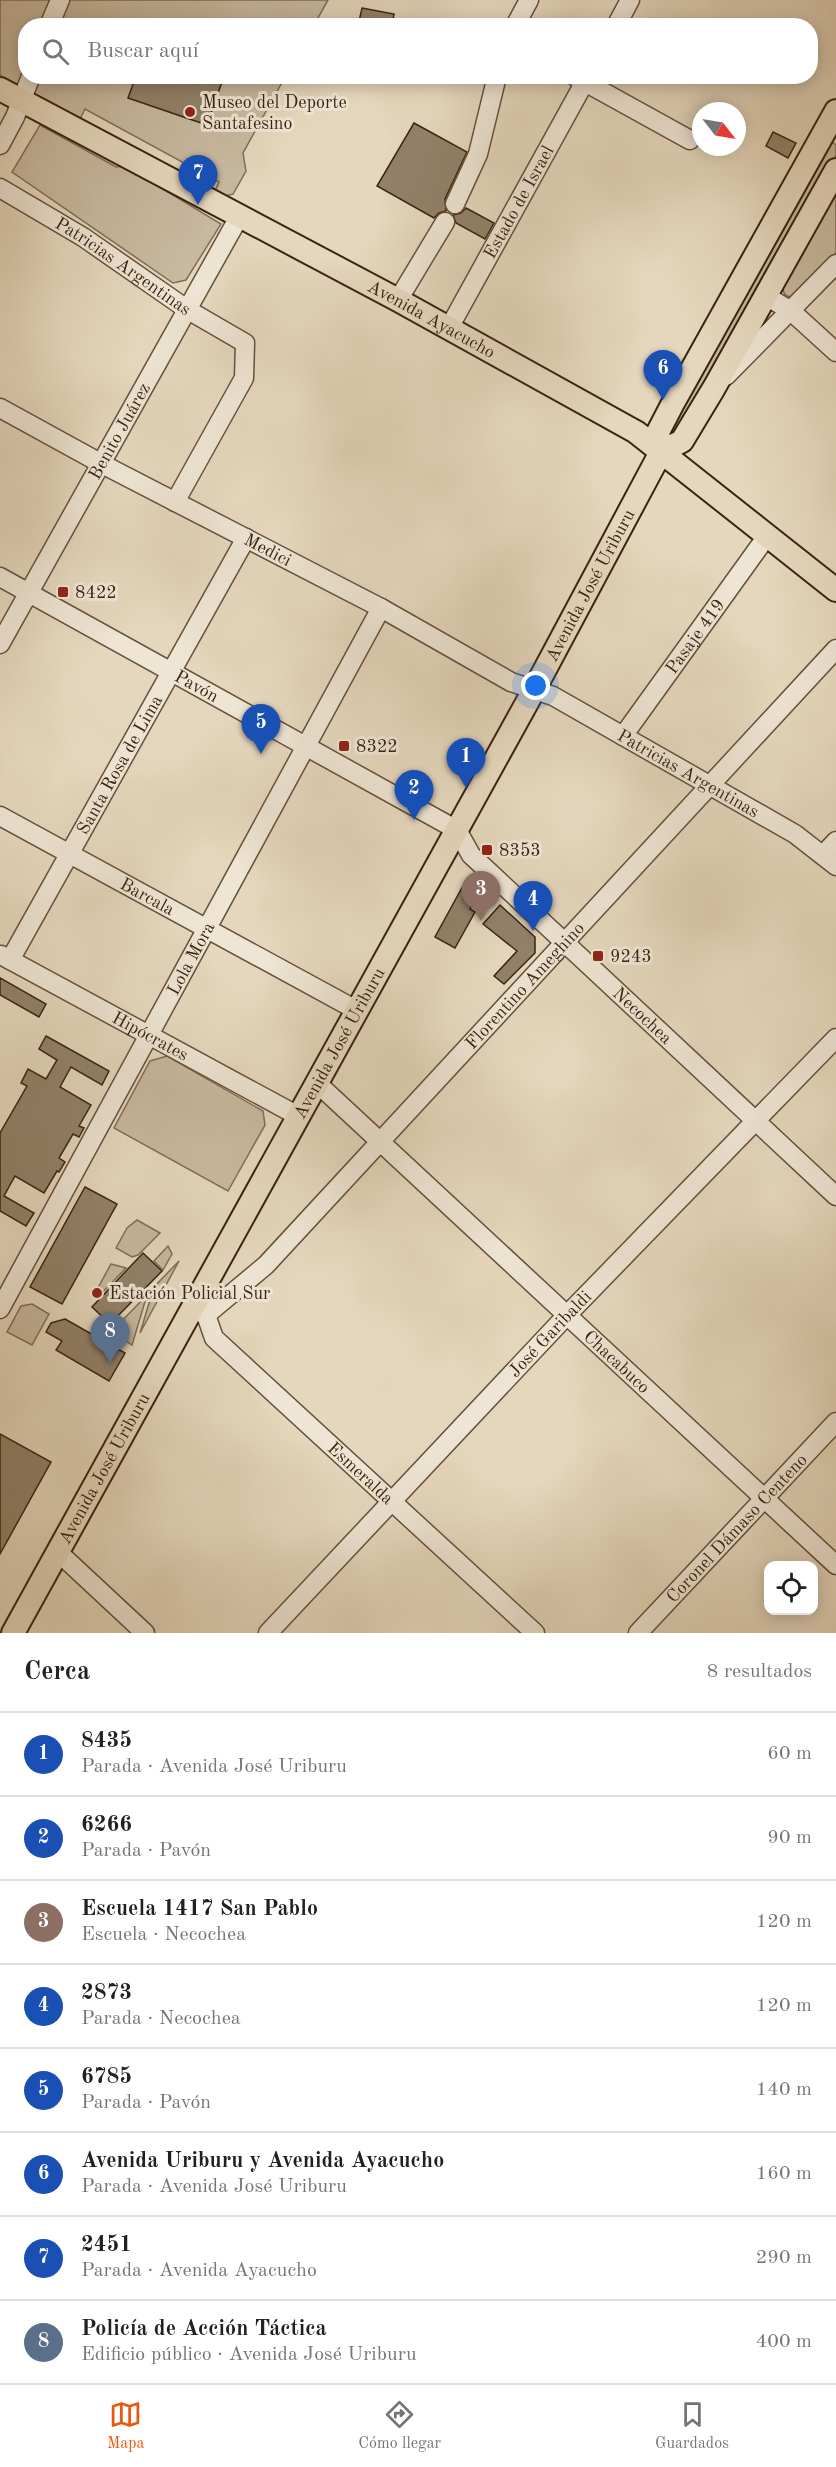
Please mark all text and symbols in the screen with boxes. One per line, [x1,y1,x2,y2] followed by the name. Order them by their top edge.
[18,18,818,84] search box
[39,35,72,68] icon: search
[87,40,199,62] text: Buscar aquí
[202,94,347,133] place label: Museo del Deporte Santafesino
[692,102,746,156] north arrow
[183,105,197,119] marker: Museo del Deporte Santafesino
[481,143,558,262] street label: Estado de Israel
[178,156,218,205] pin: 7
[52,215,194,319] street label: Patricias Argentinas
[364,278,498,362] street label: Avenida Ayacucho
[644,350,682,400] pin: 6
[86,380,154,483] street label: Benito Juárez
[543,506,639,665] street label: Avenida José Uriburu
[241,531,294,570] street label: Medici
[75,584,117,602] place label: 8422
[56,585,70,599] marker: 8422
[663,596,729,678] street label: Pasaje 419
[171,668,222,706] street label: Pavón
[521,671,550,700] your location
[74,692,166,838] street label: Santa Rosa de Lima
[242,704,280,754] pin: 5
[614,727,762,822] street label: Patricias Argentinas
[356,738,398,756] place label: 8322
[446,738,486,788] pin: 1
[337,739,351,753] marker: 8322
[394,770,434,820] pin: 2
[499,842,541,860] place label: 8353
[480,843,494,857] marker: 8353
[462,872,500,921] pin: 3
[117,875,177,919] street label: Barcala
[514,882,552,931] pin: 4
[164,919,219,998] street label: Lola Mora
[463,919,588,1053] street label: Florentino Ameghino
[610,948,652,966] place label: 9243
[591,949,605,963] marker: 9243
[291,965,389,1122] street label: Avenida José Uriburu
[609,984,675,1048] street label: Necochea
[109,1009,191,1065] street label: Hipócrates
[109,1285,271,1303] place label: Estación Policial Sur
[90,1286,104,1300] marker: Estación Policial Sur
[506,1288,595,1381] street label: José Garibaldi
[90,1314,130,1363] pin: 8
[580,1327,653,1397] street label: Chacabuco
[56,1390,154,1547] street label: Avenida José Uriburu
[324,1439,397,1508] street label: Esmeralda
[663,1451,811,1607] street label: Coronel Dámaso Centeno
[764,1561,818,1615] map controls
[764,1561,818,1615] button: locate
[24,1659,90,1685] text: Cerca
[707,1662,812,1682] text: 8 resultados
[81,1730,132,1752] text: 8435
[38,1744,49,1764] text: 1
[767,1744,812,1764] text: 60 m
[81,1757,347,1777] text: Parada · Avenida José Uriburu
[81,1814,132,1836] text: 6266
[38,1828,49,1848] text: 2
[767,1828,812,1848] text: 90 m
[81,1841,211,1861] text: Parada · Pavón
[81,1898,318,1920] text: Escuela 1417 San Pablo
[38,1912,49,1932] text: 3
[756,1912,812,1932] text: 120 m
[81,1925,246,1945] text: Escuela · Necochea
[81,1982,132,2004] text: 2873
[38,1996,49,2016] text: 4
[756,1996,812,2016] text: 120 m
[81,2009,241,2029] text: Parada · Necochea
[81,2066,132,2088] text: 6785
[38,2080,49,2100] text: 5
[756,2080,812,2100] text: 140 m
[81,2093,211,2113] text: Parada · Pavón
[81,2150,444,2172] text: Avenida Uriburu y Avenida Ayacucho
[38,2164,49,2184] text: 6
[756,2164,812,2184] text: 160 m
[81,2177,347,2197] text: Parada · Avenida José Uriburu
[81,2234,132,2256] text: 2451
[38,2248,49,2268] text: 7
[756,2248,812,2268] text: 290 m
[81,2261,317,2281] text: Parada · Avenida Ayacucho
[81,2318,327,2340] text: Policía de Acción Táctica
[38,2332,49,2352] text: 8
[756,2332,812,2352] text: 400 m
[81,2345,417,2365] text: Edificio público · Avenida José Uriburu
[107,2398,144,2454] tab: Mapa
[358,2398,441,2454] tab: Cómo llegar
[655,2398,729,2454] tab: Guardados

